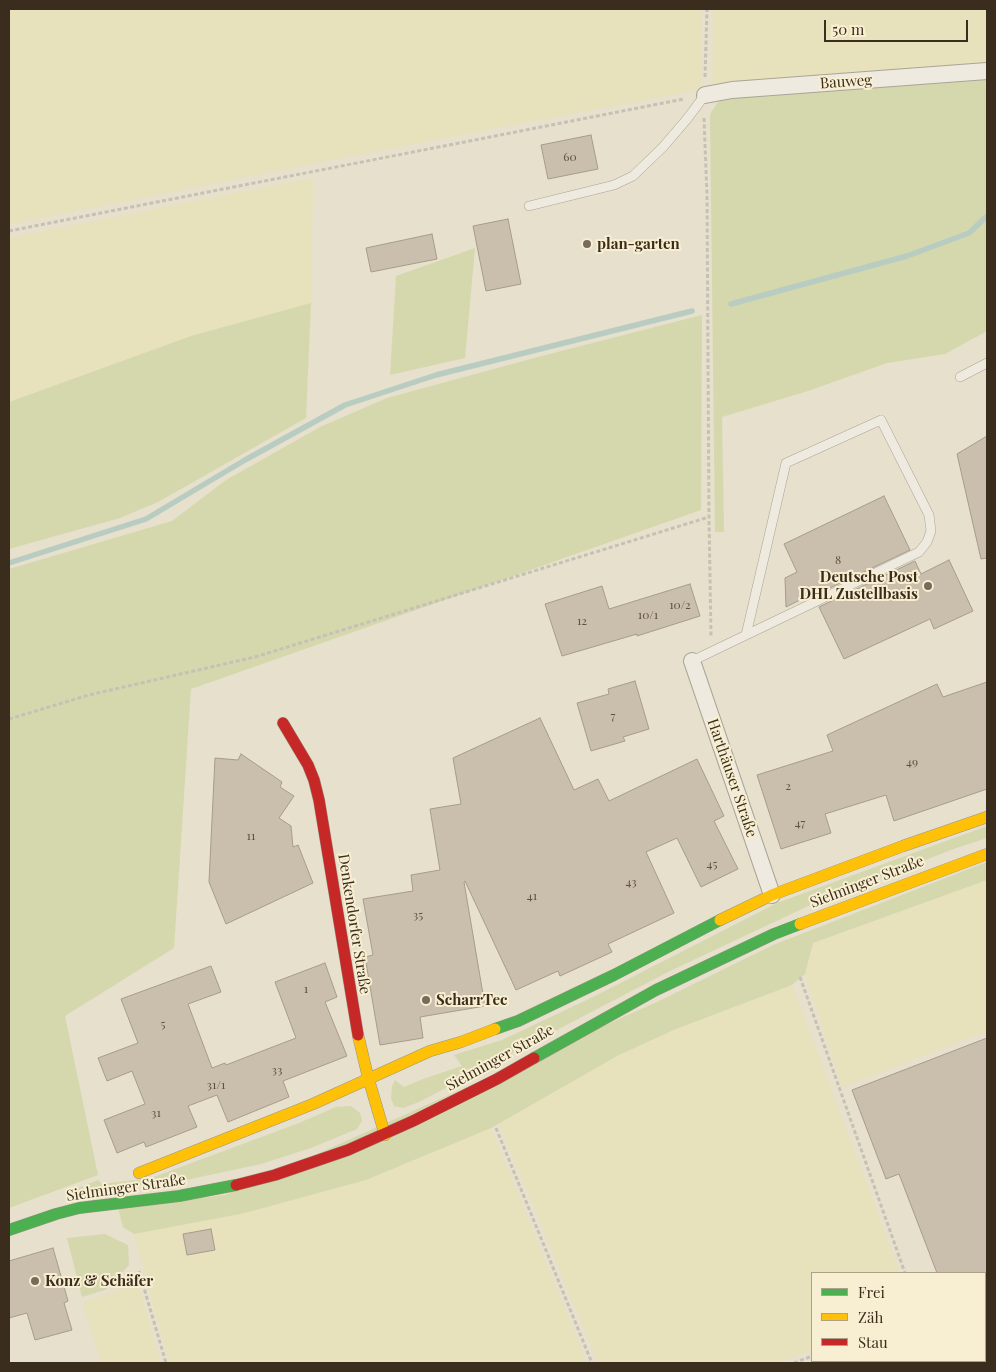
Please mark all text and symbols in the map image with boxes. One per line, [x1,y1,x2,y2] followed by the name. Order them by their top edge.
[826,10,970,42] scale bar
[832,19,864,39] text: 50 m
[819,71,873,93] street label: Bauweg
[563,150,577,164] house number: 60
[597,235,680,253] place label: plan-garten
[581,238,593,250] marker: plan-garten
[835,553,841,567] house number: 8
[800,568,918,603] place label: Deutsche Post DHL Zustellbasis
[922,580,934,592] marker: Deutsche Post DHL Zustellbasis
[669,598,691,612] house number: 10/2
[638,608,658,622] house number: 10/1
[577,614,587,628] house number: 12
[611,709,615,723] house number: 7
[703,716,761,840] street label: Harthäuser Straße
[906,755,918,769] house number: 49
[785,779,791,793] house number: 2
[795,816,805,830] house number: 47
[247,829,255,843] house number: 11
[334,852,374,996] street label: Denkendorfer Straße
[807,852,927,912] street label: Sielminger Straße
[707,857,717,871] house number: 45
[625,875,637,889] house number: 43
[527,889,537,903] house number: 41
[413,908,423,922] house number: 35
[304,982,308,996] house number: 1
[436,991,508,1009] place label: ScharrTec
[420,994,432,1006] marker: ScharrTec
[161,1017,165,1031] house number: 5
[443,1021,557,1095] street label: Sielminger Straße
[272,1063,282,1077] house number: 33
[207,1078,225,1092] house number: 31/1
[151,1106,161,1120] house number: 31
[65,1171,187,1205] street label: Sielminger Straße
[45,1272,153,1290] place label: Konz & Schäfer
[811,1272,986,1362] legend
[29,1275,41,1287] marker: Konz & Schäfer
[858,1282,885,1302] text: Frei
[858,1307,883,1327] text: Zäh
[858,1332,888,1352] text: Stau

